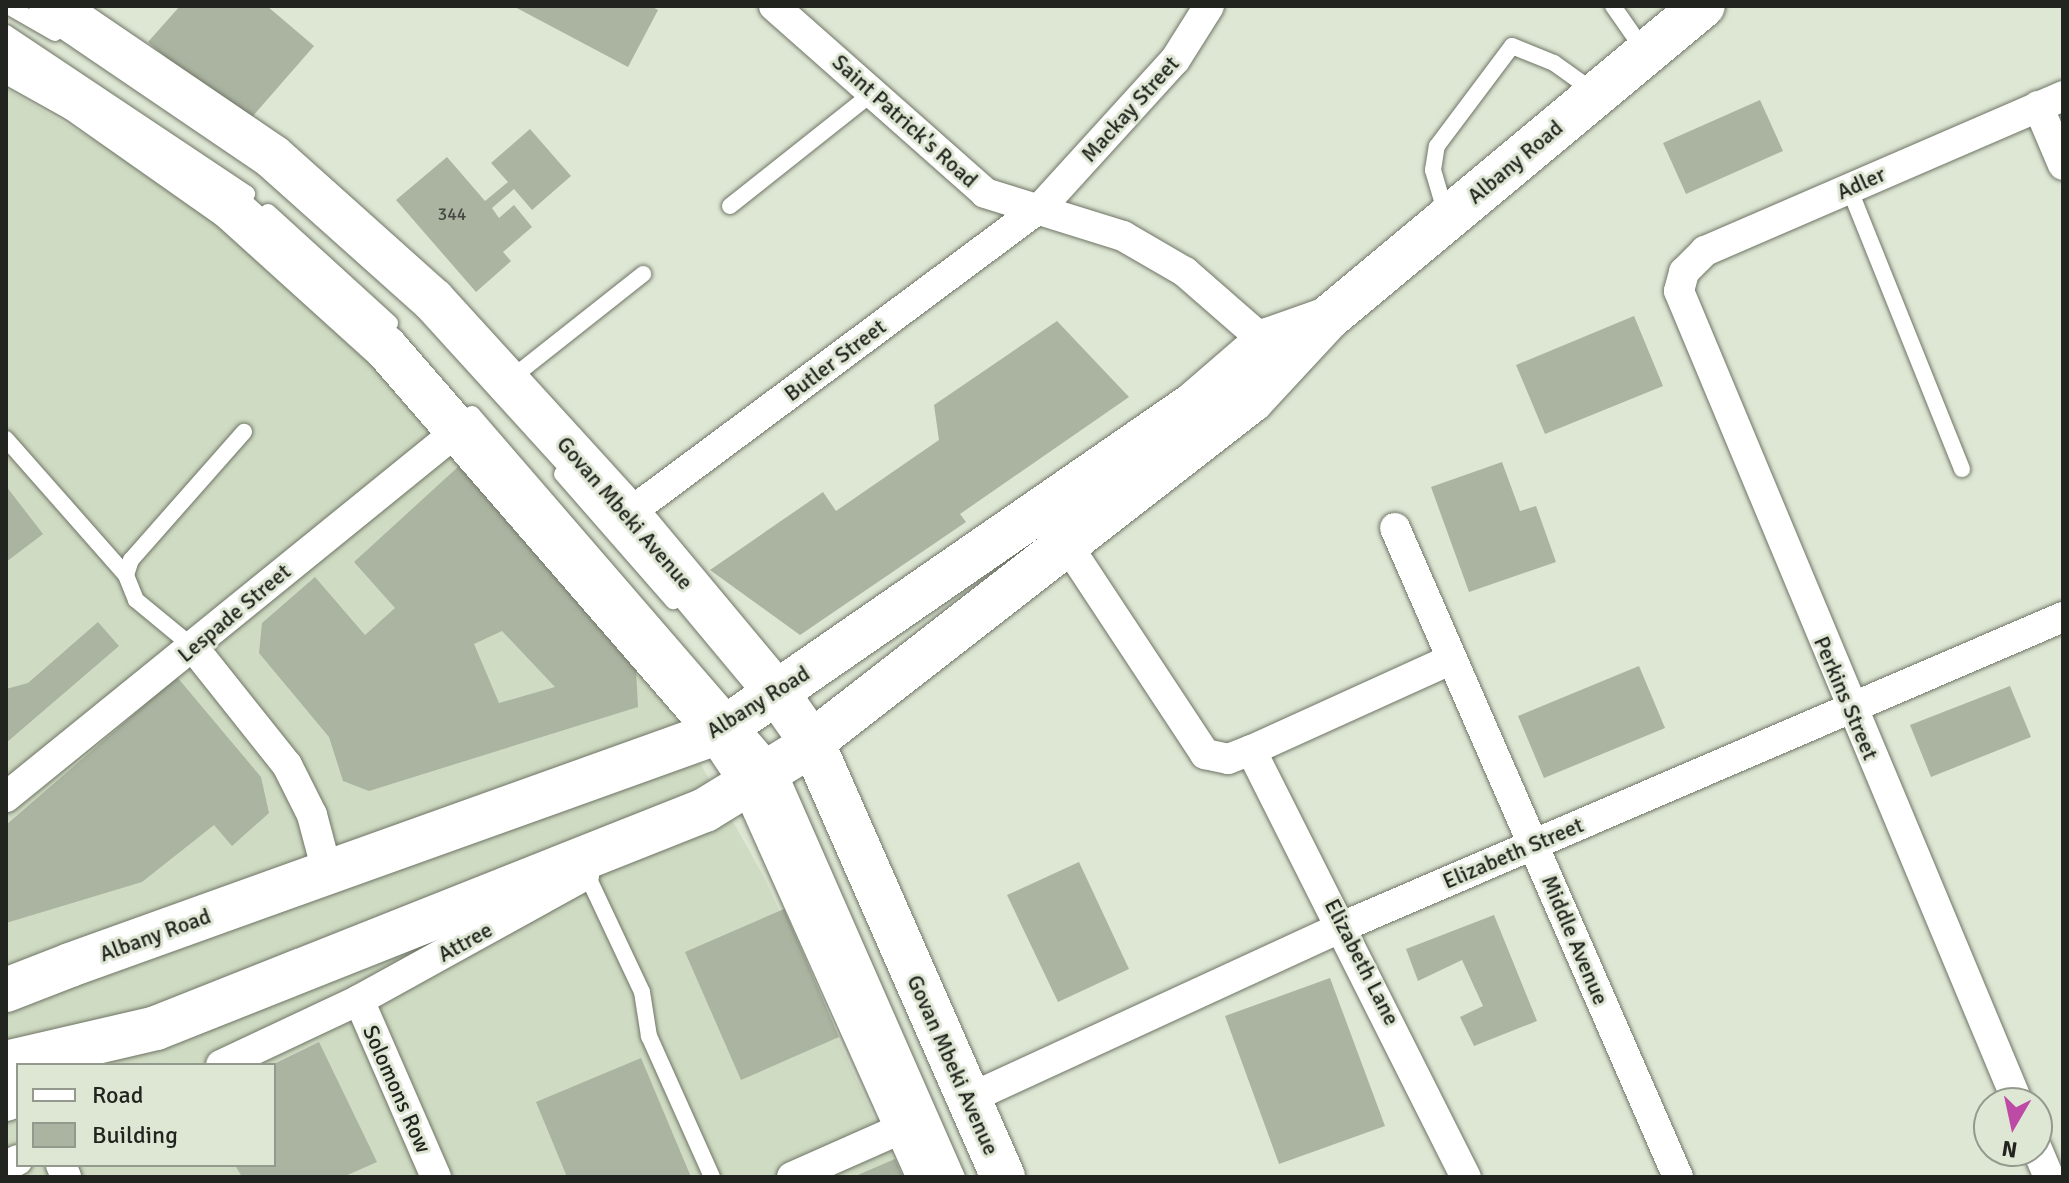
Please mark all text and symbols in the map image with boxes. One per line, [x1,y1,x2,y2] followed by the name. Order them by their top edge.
[827,49,983,193] street label: Saint Patrick's Road
[1076,51,1184,167] street label: Mackay Street
[1462,115,1568,209] street label: Albany Road
[1833,161,1889,205] street label: Adler
[437,203,467,225] house number: 344
[779,313,891,407] street label: Butler Street
[551,431,699,595] street label: Govan Mbeki Avenue
[172,558,296,668] street label: Lespade Street
[1808,632,1884,764] street label: Perkins Street
[702,660,814,744] street label: Albany Road
[1439,812,1587,894] street label: Elizabeth Street
[1536,871,1614,1009] street label: Middle Avenue
[1319,894,1405,1030] street label: Elizabeth Lane
[96,903,214,967] street label: Albany Road
[433,916,497,968] street label: Attree
[901,971,1005,1159] street label: Govan Mbeki Avenue
[357,1021,437,1157] street label: Solomons Row
[16,1063,276,1167] legend
[92,1080,143,1110] text: Road
[1973,1087,2053,1167] north arrow
[92,1120,178,1150] text: Building
[2000,1135,2019,1164] text: N

